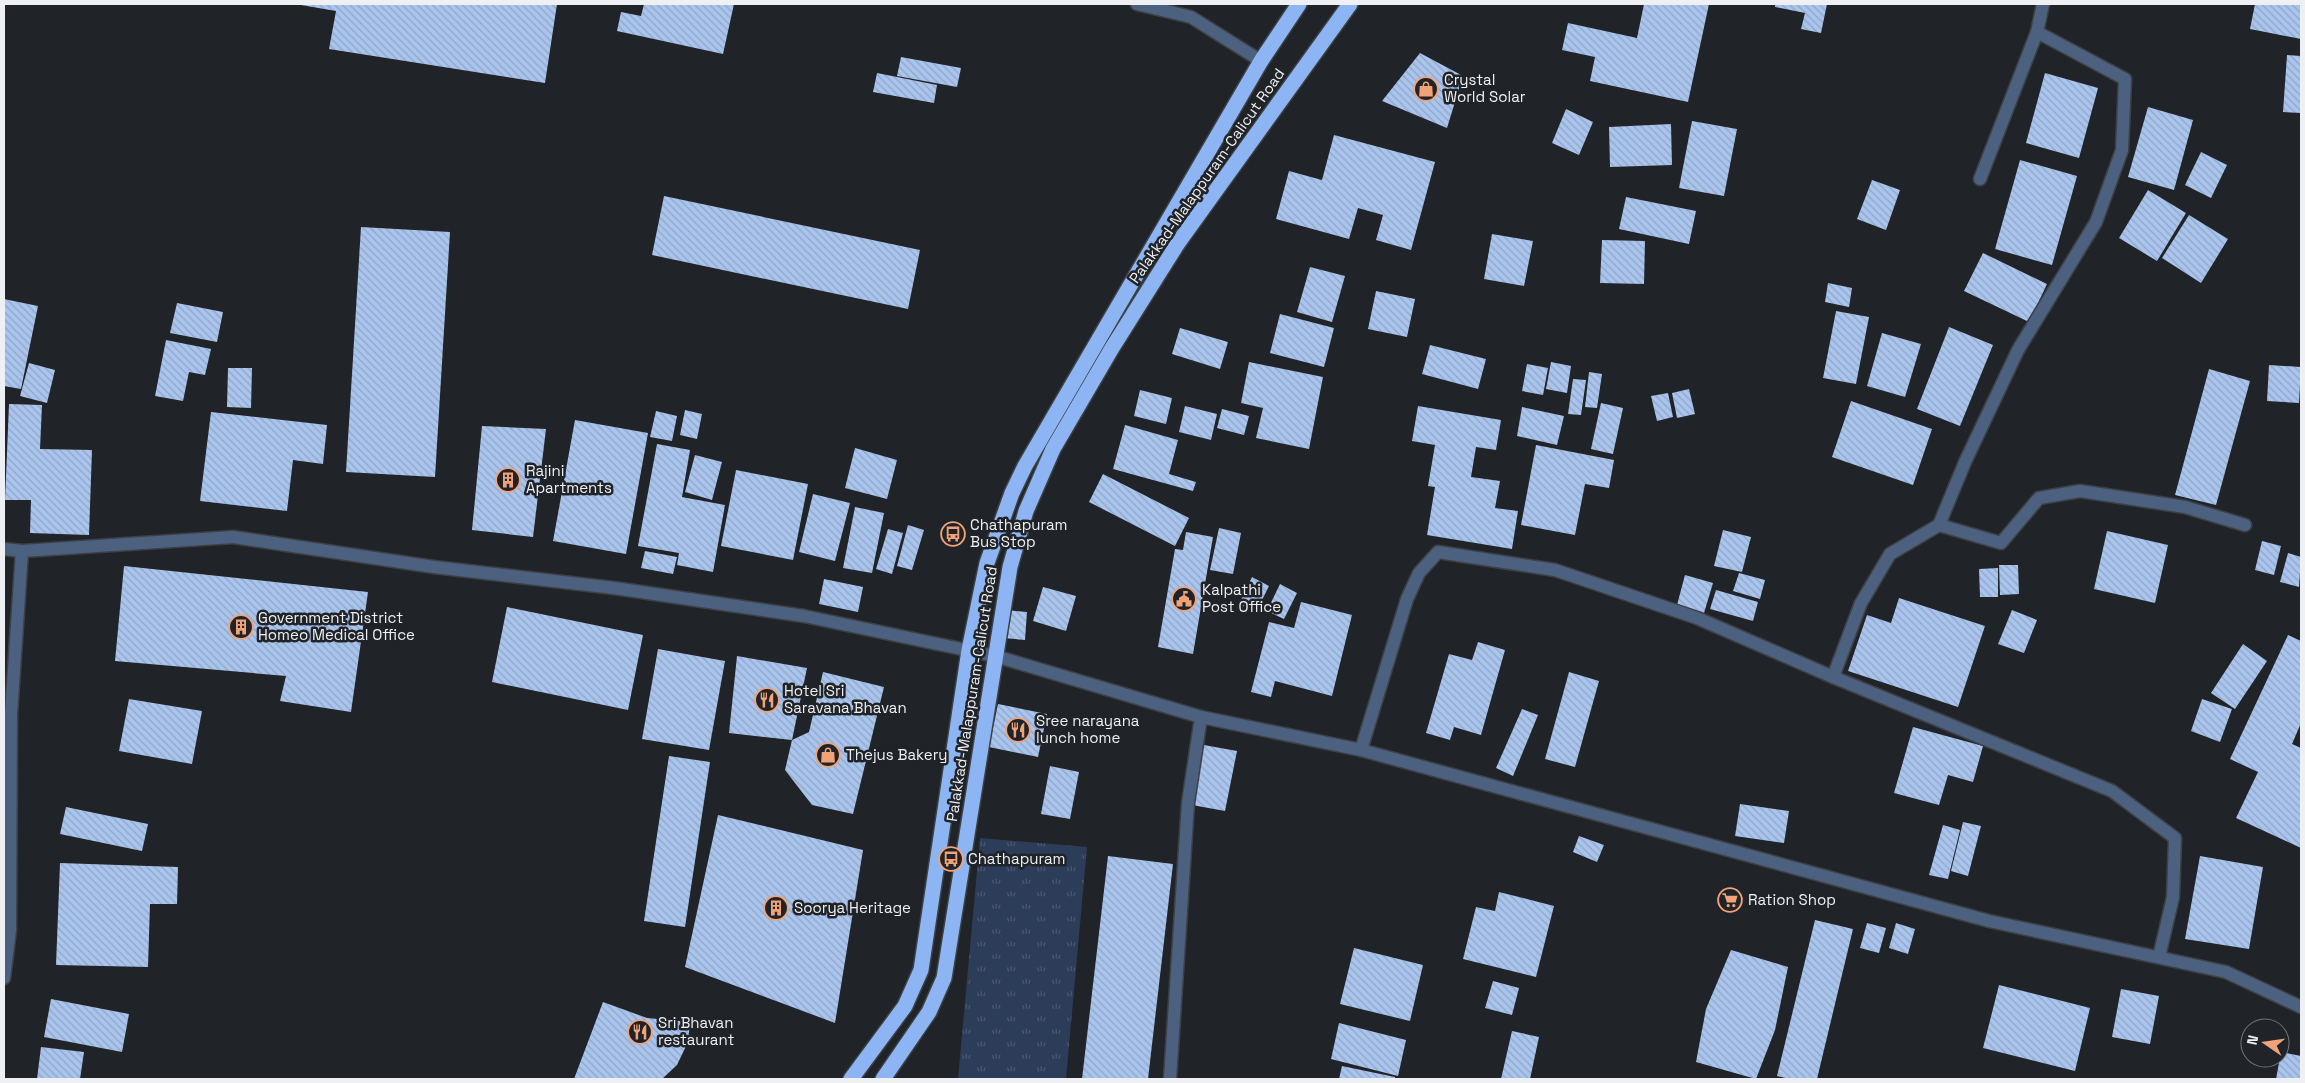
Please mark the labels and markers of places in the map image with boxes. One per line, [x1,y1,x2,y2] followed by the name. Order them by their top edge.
[1444,70,1526,106] place label: Crystal World Solar
[1413,76,1439,102] shop icon: Crystal World Solar
[526,461,612,497] place label: Rajini Apartments
[495,467,521,493] building icon: Rajini Apartments
[970,515,1067,551] place label: Chathapuram Bus Stop
[940,521,966,547] bus stop icon: Chathapuram Bus Stop
[1202,580,1281,616] place label: Kalpathi Post Office
[1171,586,1197,612] public building icon: Kalpathi Post Office
[258,608,415,644] place label: Government District Homeo Medical Office
[228,614,254,640] building icon: Government District Homeo Medical Office
[784,681,907,717] place label: Hotel Sri Saravana Bhavan
[754,687,780,713] restaurant icon: Hotel Sri Saravana Bhavan
[1036,711,1140,747] place label: Sree narayana lunch home
[1005,717,1031,743] restaurant icon: Sree narayana lunch home
[815,742,841,768] shop icon: Thejus Bakery
[846,745,947,764] place label: Thejus Bakery
[938,846,964,872] bus stop icon: Chathapuram
[968,849,1065,868] place label: Chathapuram
[1717,887,1743,913] supermarket icon: Ration Shop
[1748,890,1836,909] place label: Ration Shop
[763,895,789,921] building icon: Soorya Heritage
[794,898,911,917] place label: Soorya Heritage
[658,1013,734,1049] place label: Sri Bhavan restaurant
[627,1019,653,1045] restaurant icon: Sri Bhavan restaurant

